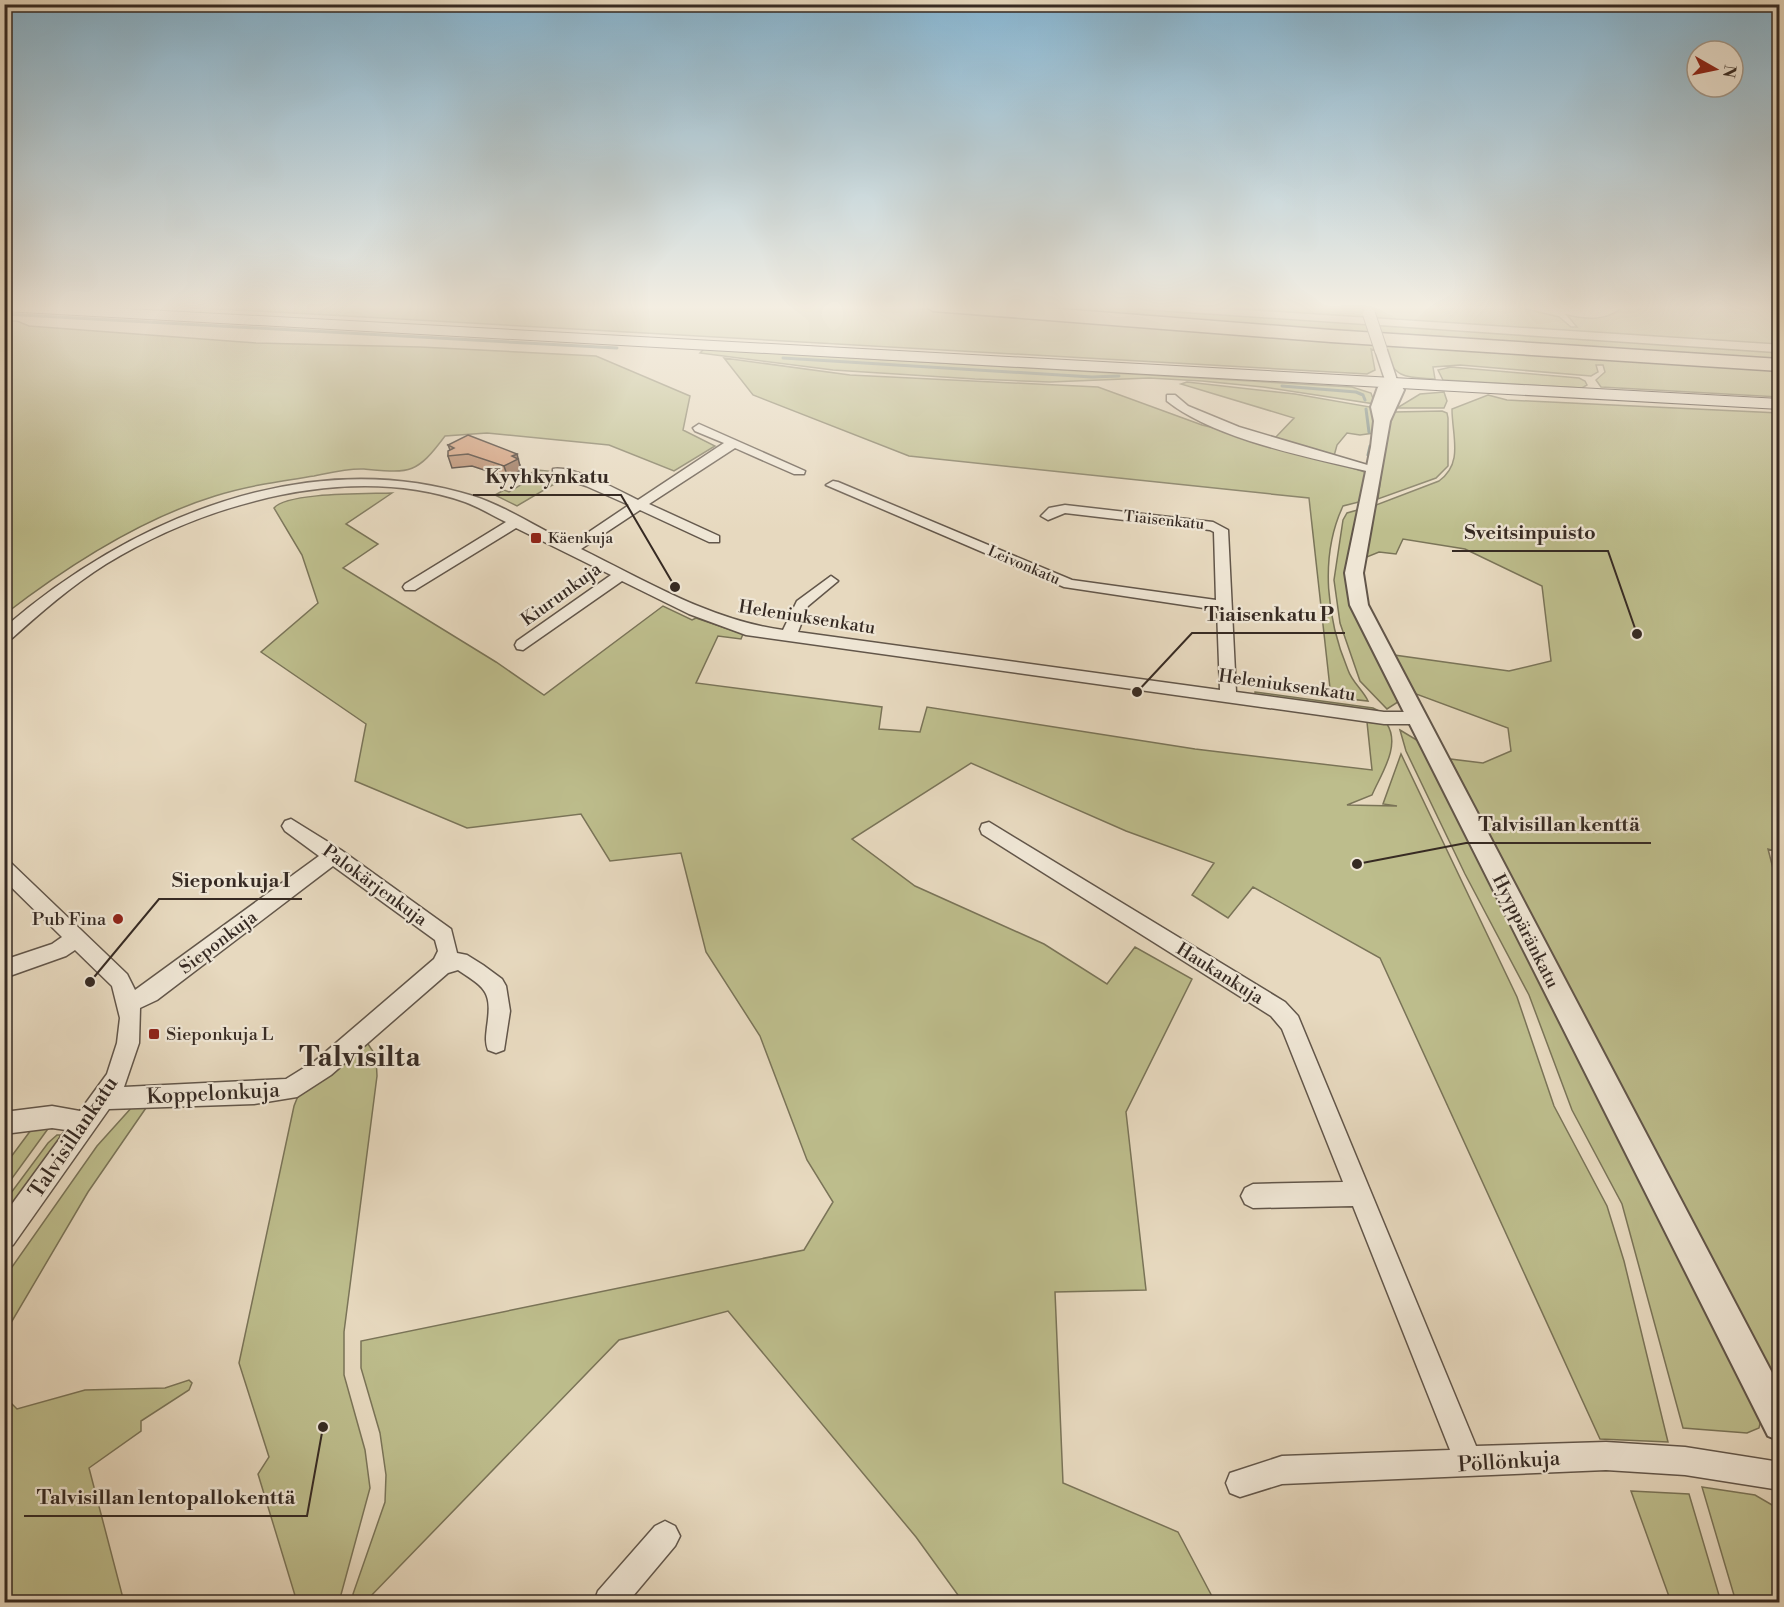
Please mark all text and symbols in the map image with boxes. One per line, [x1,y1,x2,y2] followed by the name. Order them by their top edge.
[1685,39,1745,99] north arrow
[1718,63,1740,79] text: N
[473,457,621,495] callout: Kyyhkynkatu
[485,465,610,490] text: Kyyhkynkatu
[1123,507,1206,534] street label: Tiaisenkatu
[1452,513,1608,551] callout: Sveitsinpuisto
[1464,521,1596,546] text: Sveitsinpuisto
[548,529,613,548] place label: Käenkuja
[529,531,543,545] marker: Käenkuja
[985,542,1063,589] street label: Leivonkatu
[517,557,607,631] street label: Kiurunkuja
[737,595,878,640] street label: Heleniuksenkatu
[1192,595,1345,633] callout: Tiaisenkatu P
[1204,603,1334,628] text: Tiaisenkatu P
[1217,664,1358,707] street label: Heleniuksenkatu
[1466,805,1651,843] callout: Talvisillan kenttä
[1478,813,1640,838] text: Talvisillan kenttä
[318,840,432,932] street label: Palokärjenkuja
[159,861,302,899] callout: Sieponkuja I
[172,869,290,894] text: Sieponkuja I
[1487,870,1564,993] street label: Hyyppäränkatu
[175,905,263,979] street label: Sieponkuja
[32,908,107,931] place label: Pub Fina
[111,912,125,926] marker: Pub Fina
[1172,937,1268,1010] street label: Haukankuja
[166,1023,274,1046] place label: Sieponkuja L
[147,1027,161,1041] marker: Sieponkuja L
[299,1040,422,1075] district label: Talvisilta
[24,1072,124,1203] street label: Talvisillankatu
[146,1078,281,1110] street label: Koppelonkuja
[1457,1445,1562,1479] street label: Pöllönkuja
[24,1478,307,1516] callout: Talvisillan lentopallokenttä
[37,1486,296,1511] text: Talvisillan lentopallokenttä

